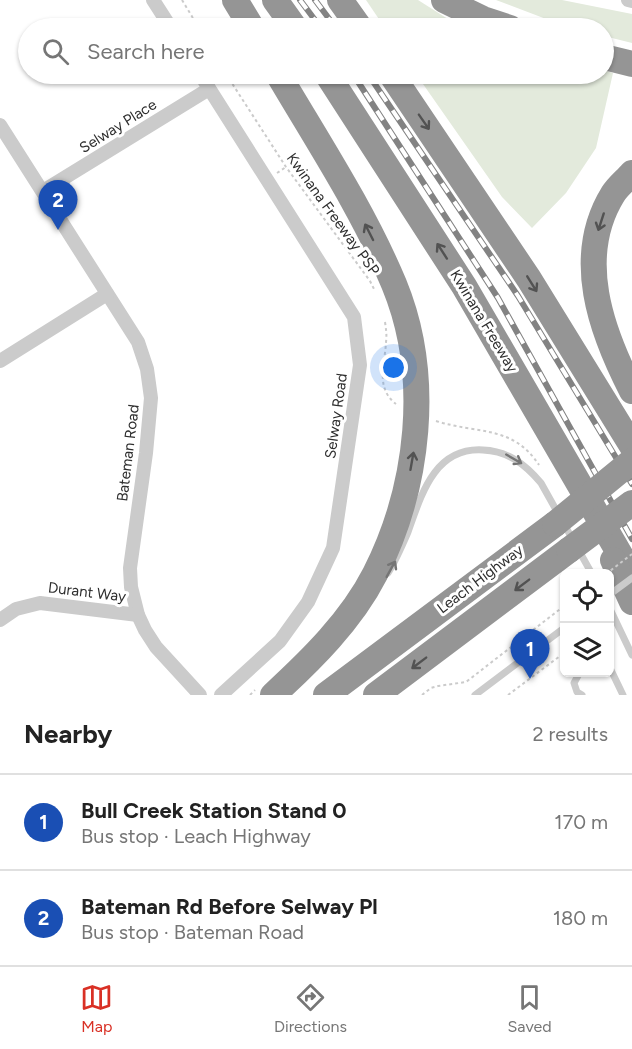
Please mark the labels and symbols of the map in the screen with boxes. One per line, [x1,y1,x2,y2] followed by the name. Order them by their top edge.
[76,95,160,157] street label: Selway Place
[418,113,430,129] one-way arrow
[283,149,384,279] street label: Kwinana Freeway PSP
[38,180,78,230] pin: 2
[595,212,606,231] one-way arrow
[363,224,375,242] one-way arrow
[436,243,449,260] one-way arrow
[446,267,522,376] street label: Kwinana Freeway
[527,275,539,292] one-way arrow
[379,353,408,382] your location
[321,372,351,460] street label: Selway Road
[113,403,143,503] street label: Bateman Road
[406,451,417,471] one-way arrow
[505,453,522,465] one-way arrow
[434,541,526,617] street label: Leach Highway
[385,561,397,578] one-way arrow
[47,578,127,606] street label: Durant Way
[515,579,531,591] one-way arrow
[510,630,550,679] pin: 1
[411,657,427,669] one-way arrow

